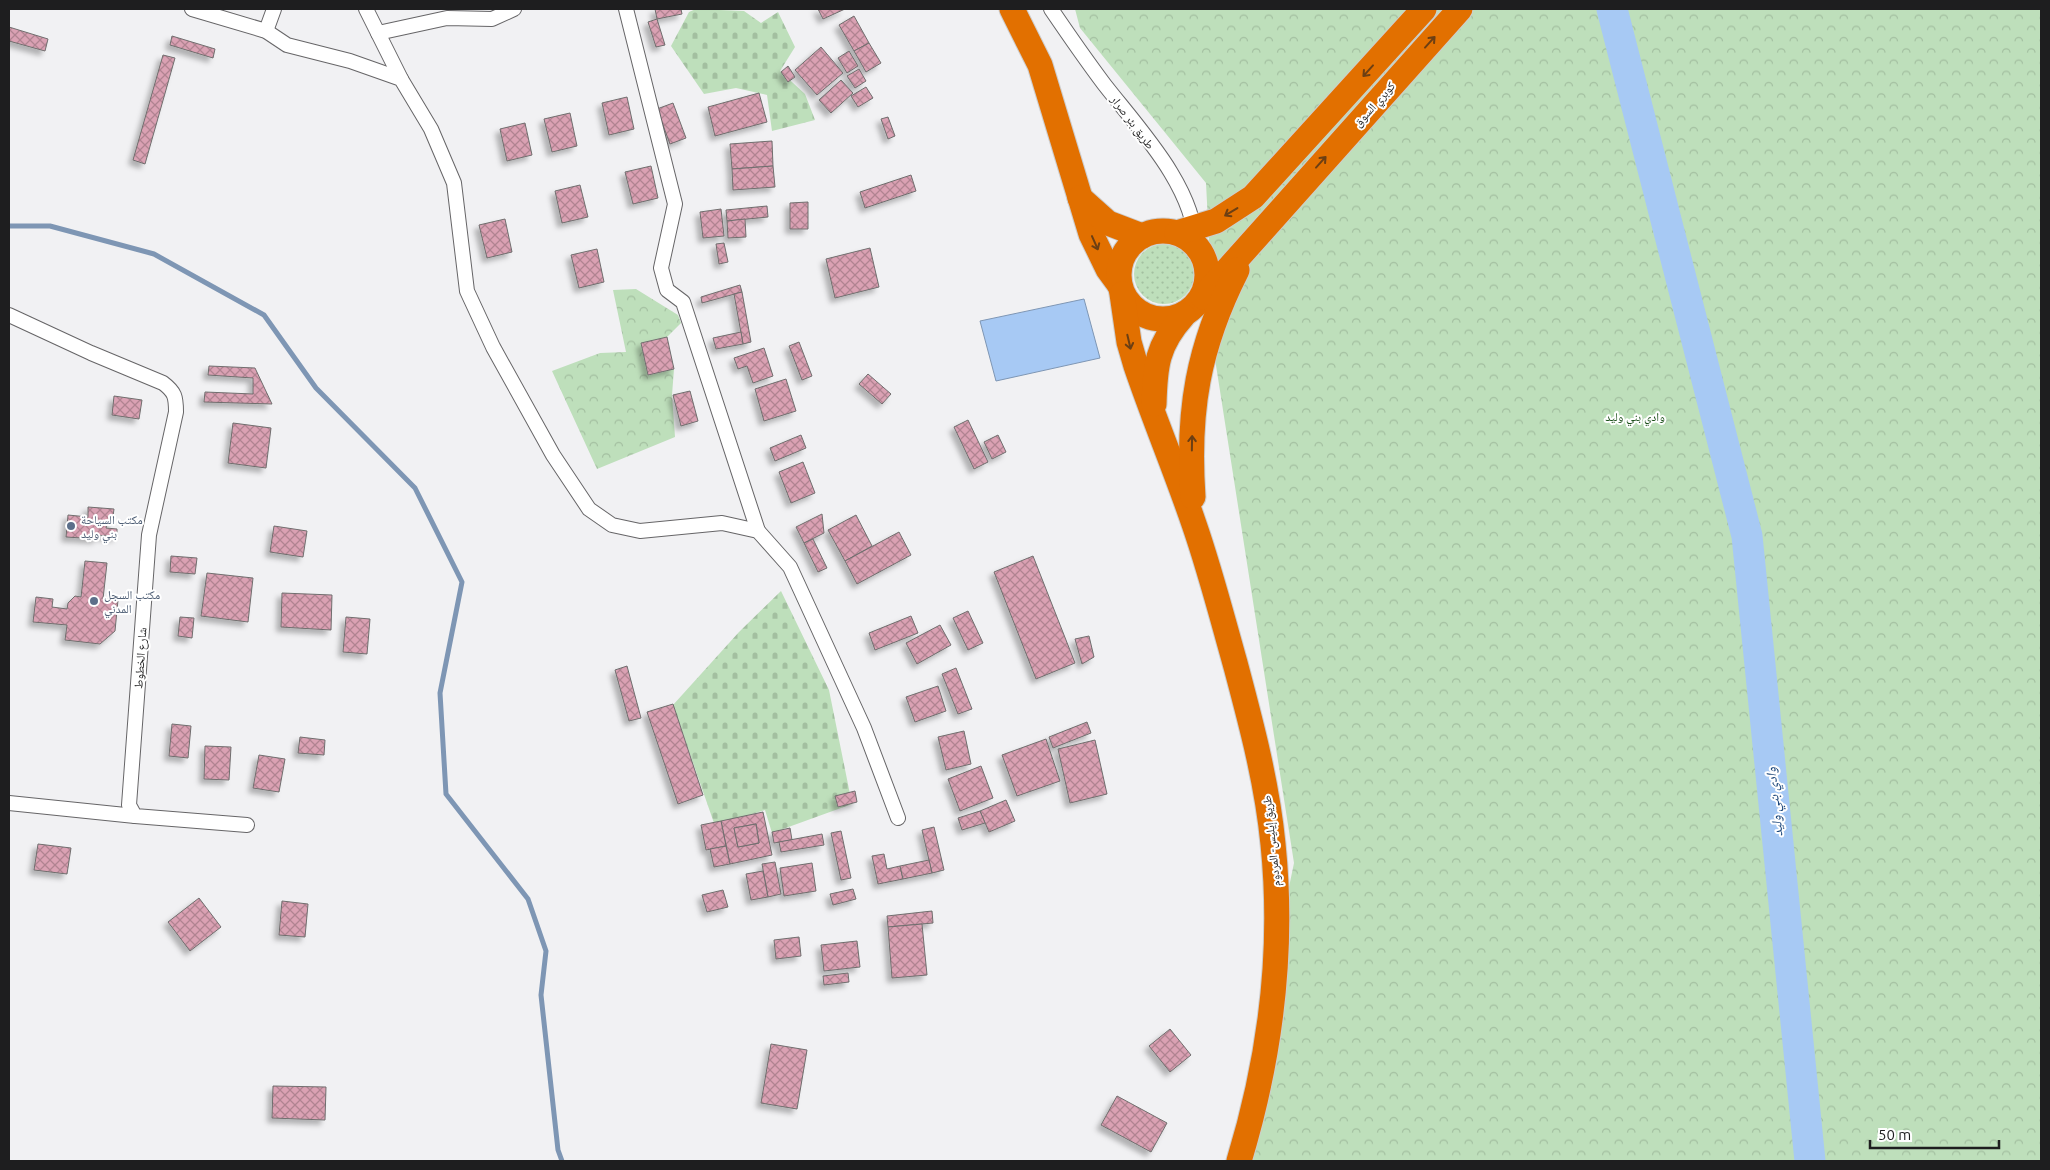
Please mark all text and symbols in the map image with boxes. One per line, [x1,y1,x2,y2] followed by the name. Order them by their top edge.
[1424,35,1436,48] one-way arrow
[1362,64,1374,77] one-way arrow
[1351,79,1400,132] street label: كوبري السوق
[1107,92,1157,152] street label: طريق بئر صرار
[1315,156,1327,169] one-way arrow
[1224,208,1238,218] one-way arrow
[1091,235,1101,250] one-way arrow
[1125,333,1135,349] one-way arrow
[1605,410,1665,427] park label: وادي بني وليد
[1187,435,1196,451] one-way arrow
[81,513,143,544] place label: مكتب السياحة بني وليد
[65,520,77,532] marker: مكتب السياحة بني وليد
[104,588,160,619] place label: مكتب السجل المدني
[88,595,100,607] marker: مكتب السجل المدني
[131,627,151,689] street label: شارع الخطوط
[1762,766,1789,837] water label: وادي بني وليد
[1260,794,1284,887] street label: طريق إيليس- المردوم
[1870,1118,1999,1150] scale bar
[1878,1126,1911,1143] text: 50 m

